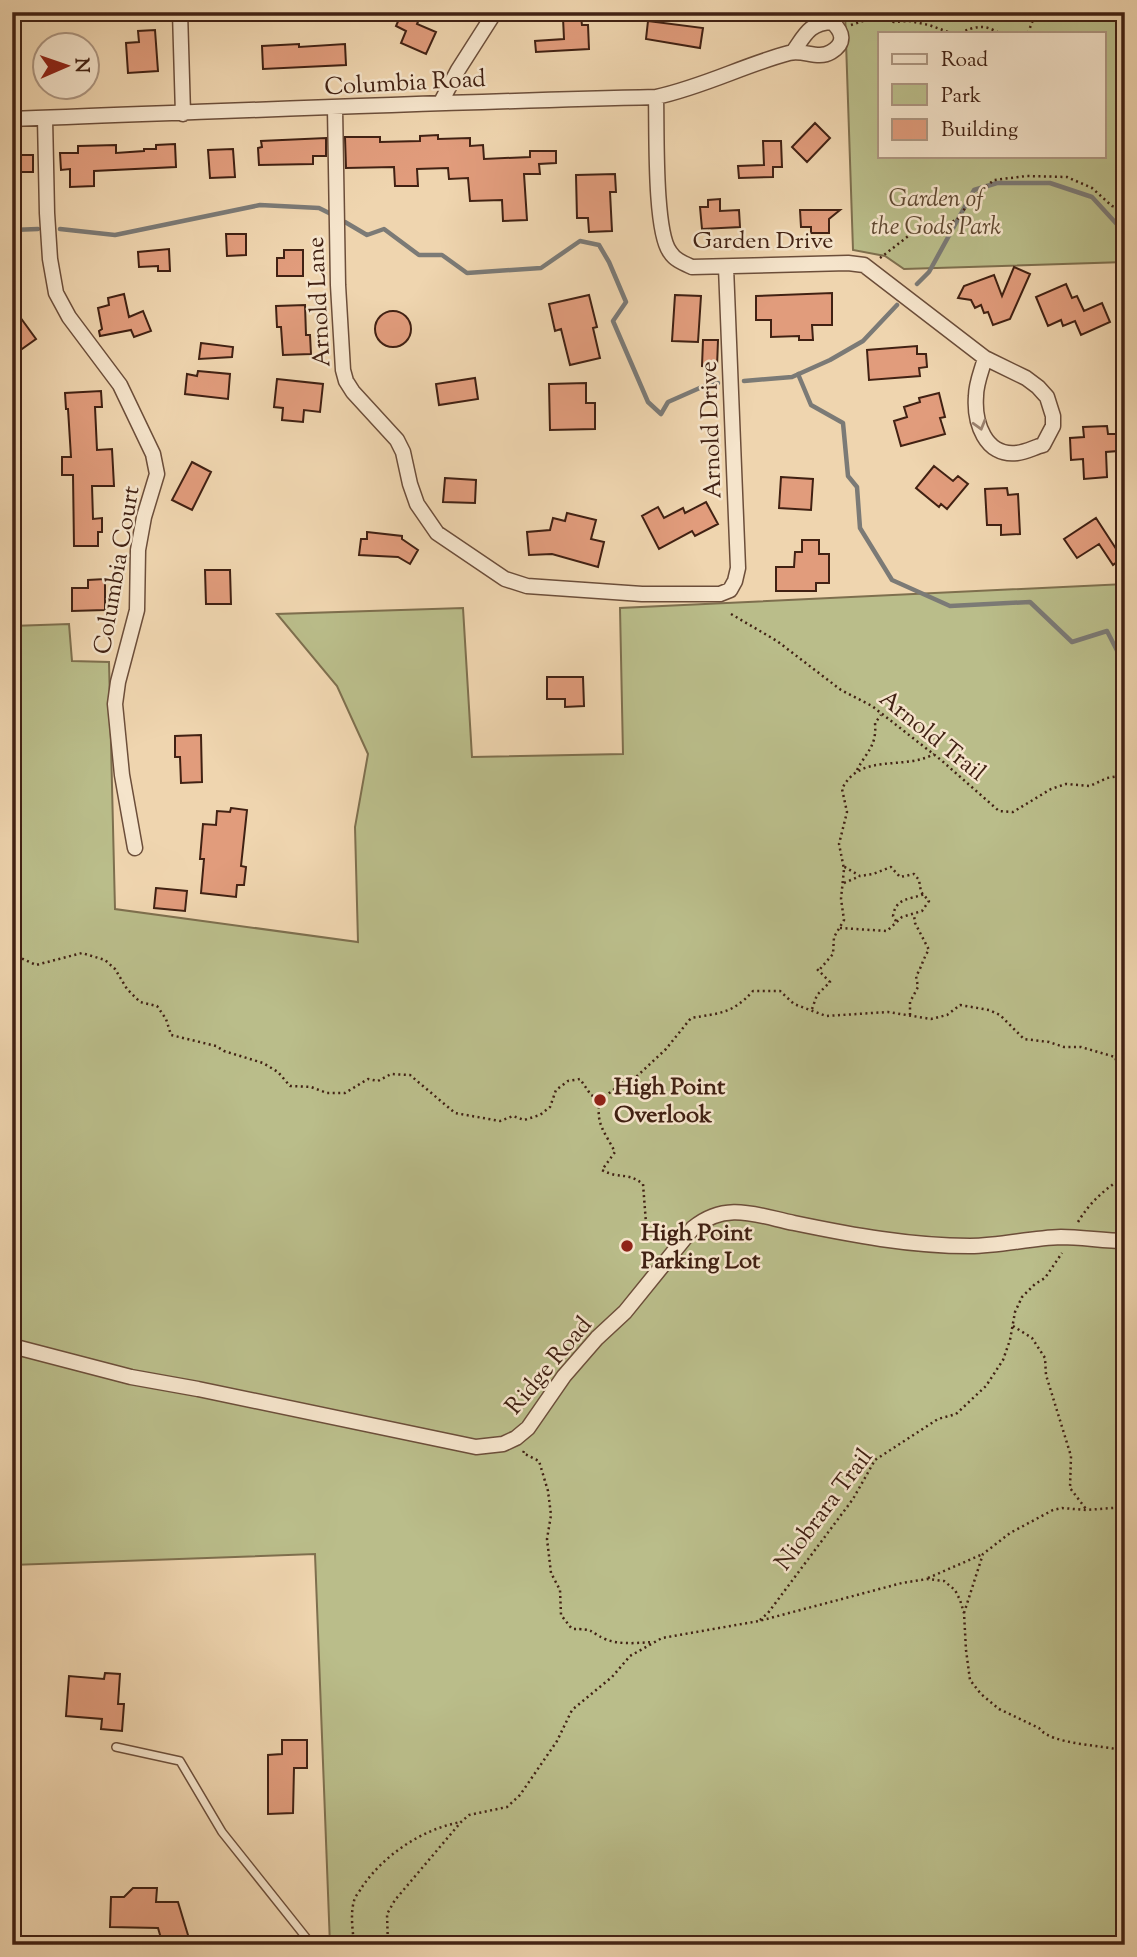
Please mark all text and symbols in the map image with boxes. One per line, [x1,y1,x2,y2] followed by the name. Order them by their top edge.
[32,32,102,102] north arrow
[878,32,1106,158] legend
[941,46,988,76] text: Road
[67,57,94,74] text: N
[324,63,487,105] street label: Columbia Road
[941,82,982,112] text: Park
[941,116,1018,146] text: Building
[871,183,1001,245] park label: Garden of the Gods Park
[693,225,833,259] street label: Garden Drive
[300,236,340,368] street label: Arnold Lane
[693,360,731,499] street label: Arnold Drive
[972,418,987,430] one-way arrow
[86,483,150,657] street label: Columbia Court
[871,683,993,790] street label: Arnold Trail
[614,1071,726,1133] place label: High Point Overlook
[592,1092,608,1108] marker: High Point Overlook
[641,1217,761,1279] place label: High Point Parking Lot
[619,1238,635,1254] marker: High Point Parking Lot
[498,1309,601,1423] street label: Ridge Road
[767,1442,882,1578] street label: Niobrara Trail

